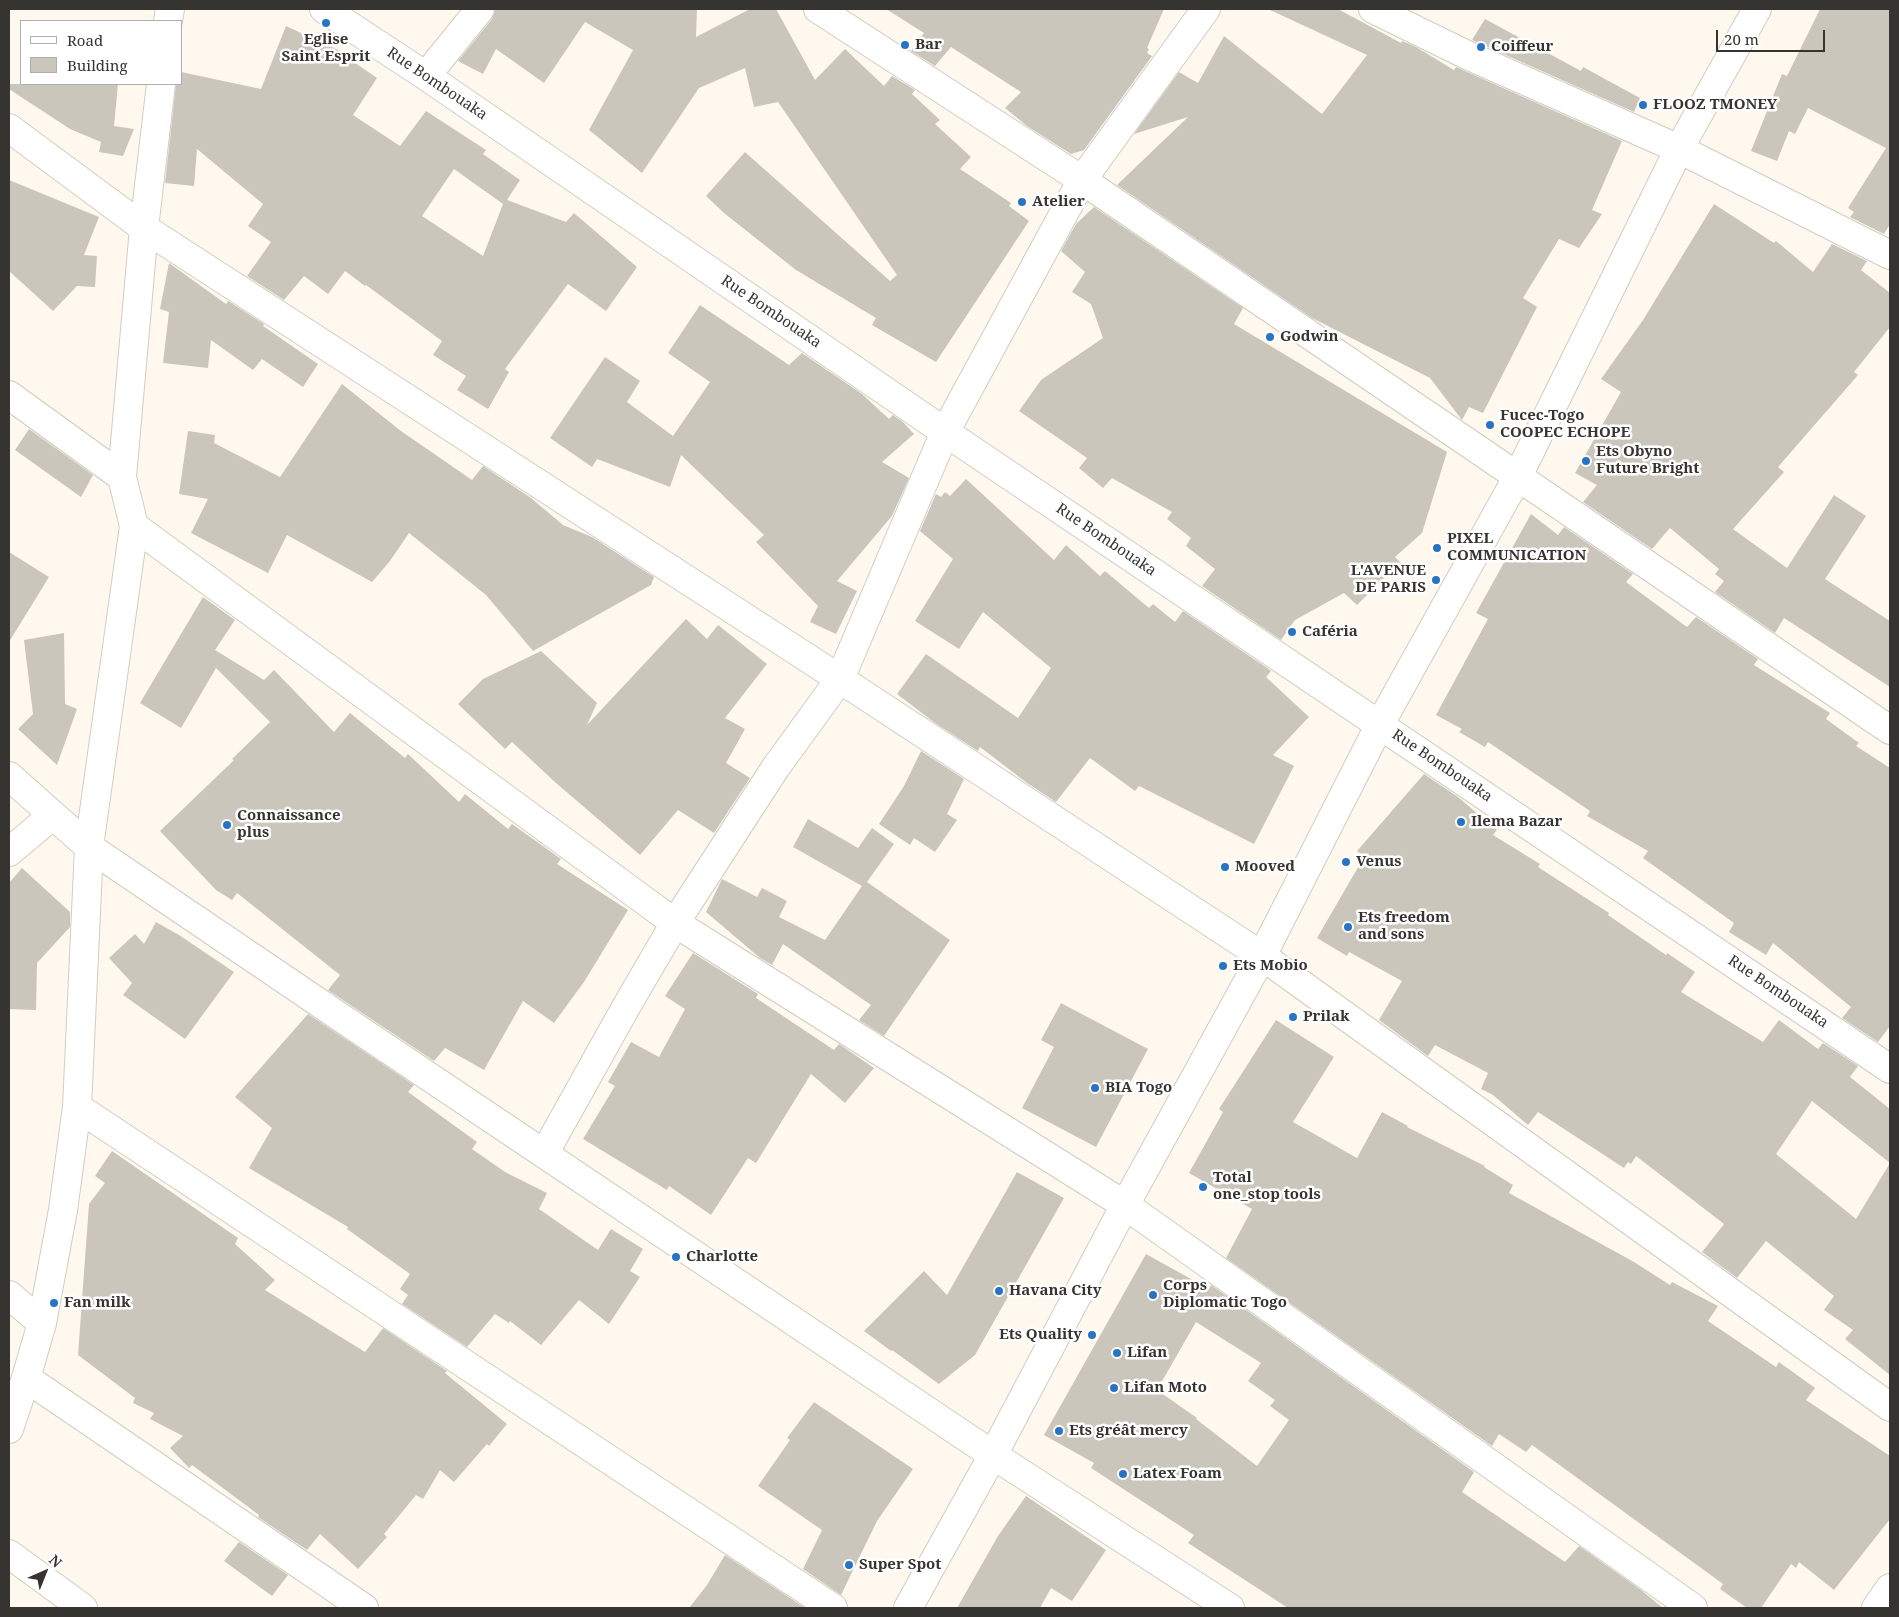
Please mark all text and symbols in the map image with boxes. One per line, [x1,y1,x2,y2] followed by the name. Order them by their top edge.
[320,17,332,29] marker: Eglise Saint Esprit
[20,20,182,85] legend
[1719,20,1828,52] scale bar
[1724,29,1759,49] text: 20 m
[67,30,103,50] text: Road
[282,31,370,66] place label: Eglise Saint Esprit
[915,36,942,54] place label: Bar
[1491,38,1553,56] place label: Coiffeur
[899,39,911,51] marker: Bar
[1475,41,1487,53] marker: Coiffeur
[383,44,491,124] street label: Rue Bombouaka
[67,55,128,75] text: Building
[1653,96,1777,114] place label: FLOOZ TMONEY
[1637,99,1649,111] marker: FLOOZ TMONEY
[1032,193,1085,211] place label: Atelier
[1016,196,1028,208] marker: Atelier
[717,272,825,352] street label: Rue Bombouaka
[1280,328,1339,346] place label: Godwin
[1264,331,1276,343] marker: Godwin
[1500,407,1630,442] place label: Fucec-Togo COOPEC ECHOPE
[1484,419,1496,431] marker: Fucec-Togo COOPEC ECHOPE
[1596,443,1699,478] place label: Ets Obyno Future Bright
[1580,455,1592,467] marker: Ets Obyno Future Bright
[1052,500,1160,580] street label: Rue Bombouaka
[1447,530,1586,565] place label: PIXEL COMMUNICATION
[1431,542,1443,554] marker: PIXEL COMMUNICATION
[1351,562,1426,597] place label: L'AVENUE DE PARIS
[1430,574,1442,586] marker: L'AVENUE DE PARIS
[1302,623,1358,641] place label: Caféria
[1286,626,1298,638] marker: Caféria
[1388,726,1496,806] street label: Rue Bombouaka
[237,807,340,842] place label: Connaissance plus
[1471,813,1562,831] place label: Ilema Bazar
[1455,816,1467,828] marker: Ilema Bazar
[221,819,233,831] marker: Connaissance plus
[1356,853,1401,871] place label: Venus
[1340,856,1352,868] marker: Venus
[1235,858,1295,876] place label: Mooved
[1219,861,1231,873] marker: Mooved
[1358,909,1450,944] place label: Ets freedom and sons
[1342,921,1354,933] marker: Ets freedom and sons
[1724,952,1832,1032] street label: Rue Bombouaka
[1233,957,1308,975] place label: Ets Mobio
[1217,960,1229,972] marker: Ets Mobio
[1303,1008,1350,1026] place label: Prilak
[1287,1011,1299,1023] marker: Prilak
[1105,1079,1172,1097] place label: BIA Togo
[1089,1082,1101,1094] marker: BIA Togo
[1213,1169,1321,1204] place label: Total one_stop tools
[1197,1181,1209,1193] marker: Total one_stop tools
[686,1248,758,1266] place label: Charlotte
[670,1251,682,1263] marker: Charlotte
[1163,1277,1287,1312] place label: Corps Diplomatic Togo
[1009,1282,1101,1300] place label: Havana City
[993,1285,1005,1297] marker: Havana City
[1147,1289,1159,1301] marker: Corps Diplomatic Togo
[64,1294,131,1312] place label: Fan milk
[48,1297,60,1309] marker: Fan milk
[999,1326,1082,1344] place label: Ets Quality
[1086,1329,1098,1341] marker: Ets Quality
[1127,1344,1167,1362] place label: Lifan
[1111,1347,1123,1359] marker: Lifan
[1124,1379,1207,1397] place label: Lifan Moto
[1108,1382,1120,1394] marker: Lifan Moto
[1069,1422,1188,1440] place label: Ets gréât mercy
[1053,1425,1065,1437] marker: Ets gréât mercy
[1133,1465,1222,1483] place label: Latex Foam
[1117,1468,1129,1480] marker: Latex Foam
[20,1547,70,1597] north arrow
[45,1550,66,1572] text: N
[859,1556,941,1574] place label: Super Spot
[843,1559,855,1571] marker: Super Spot

